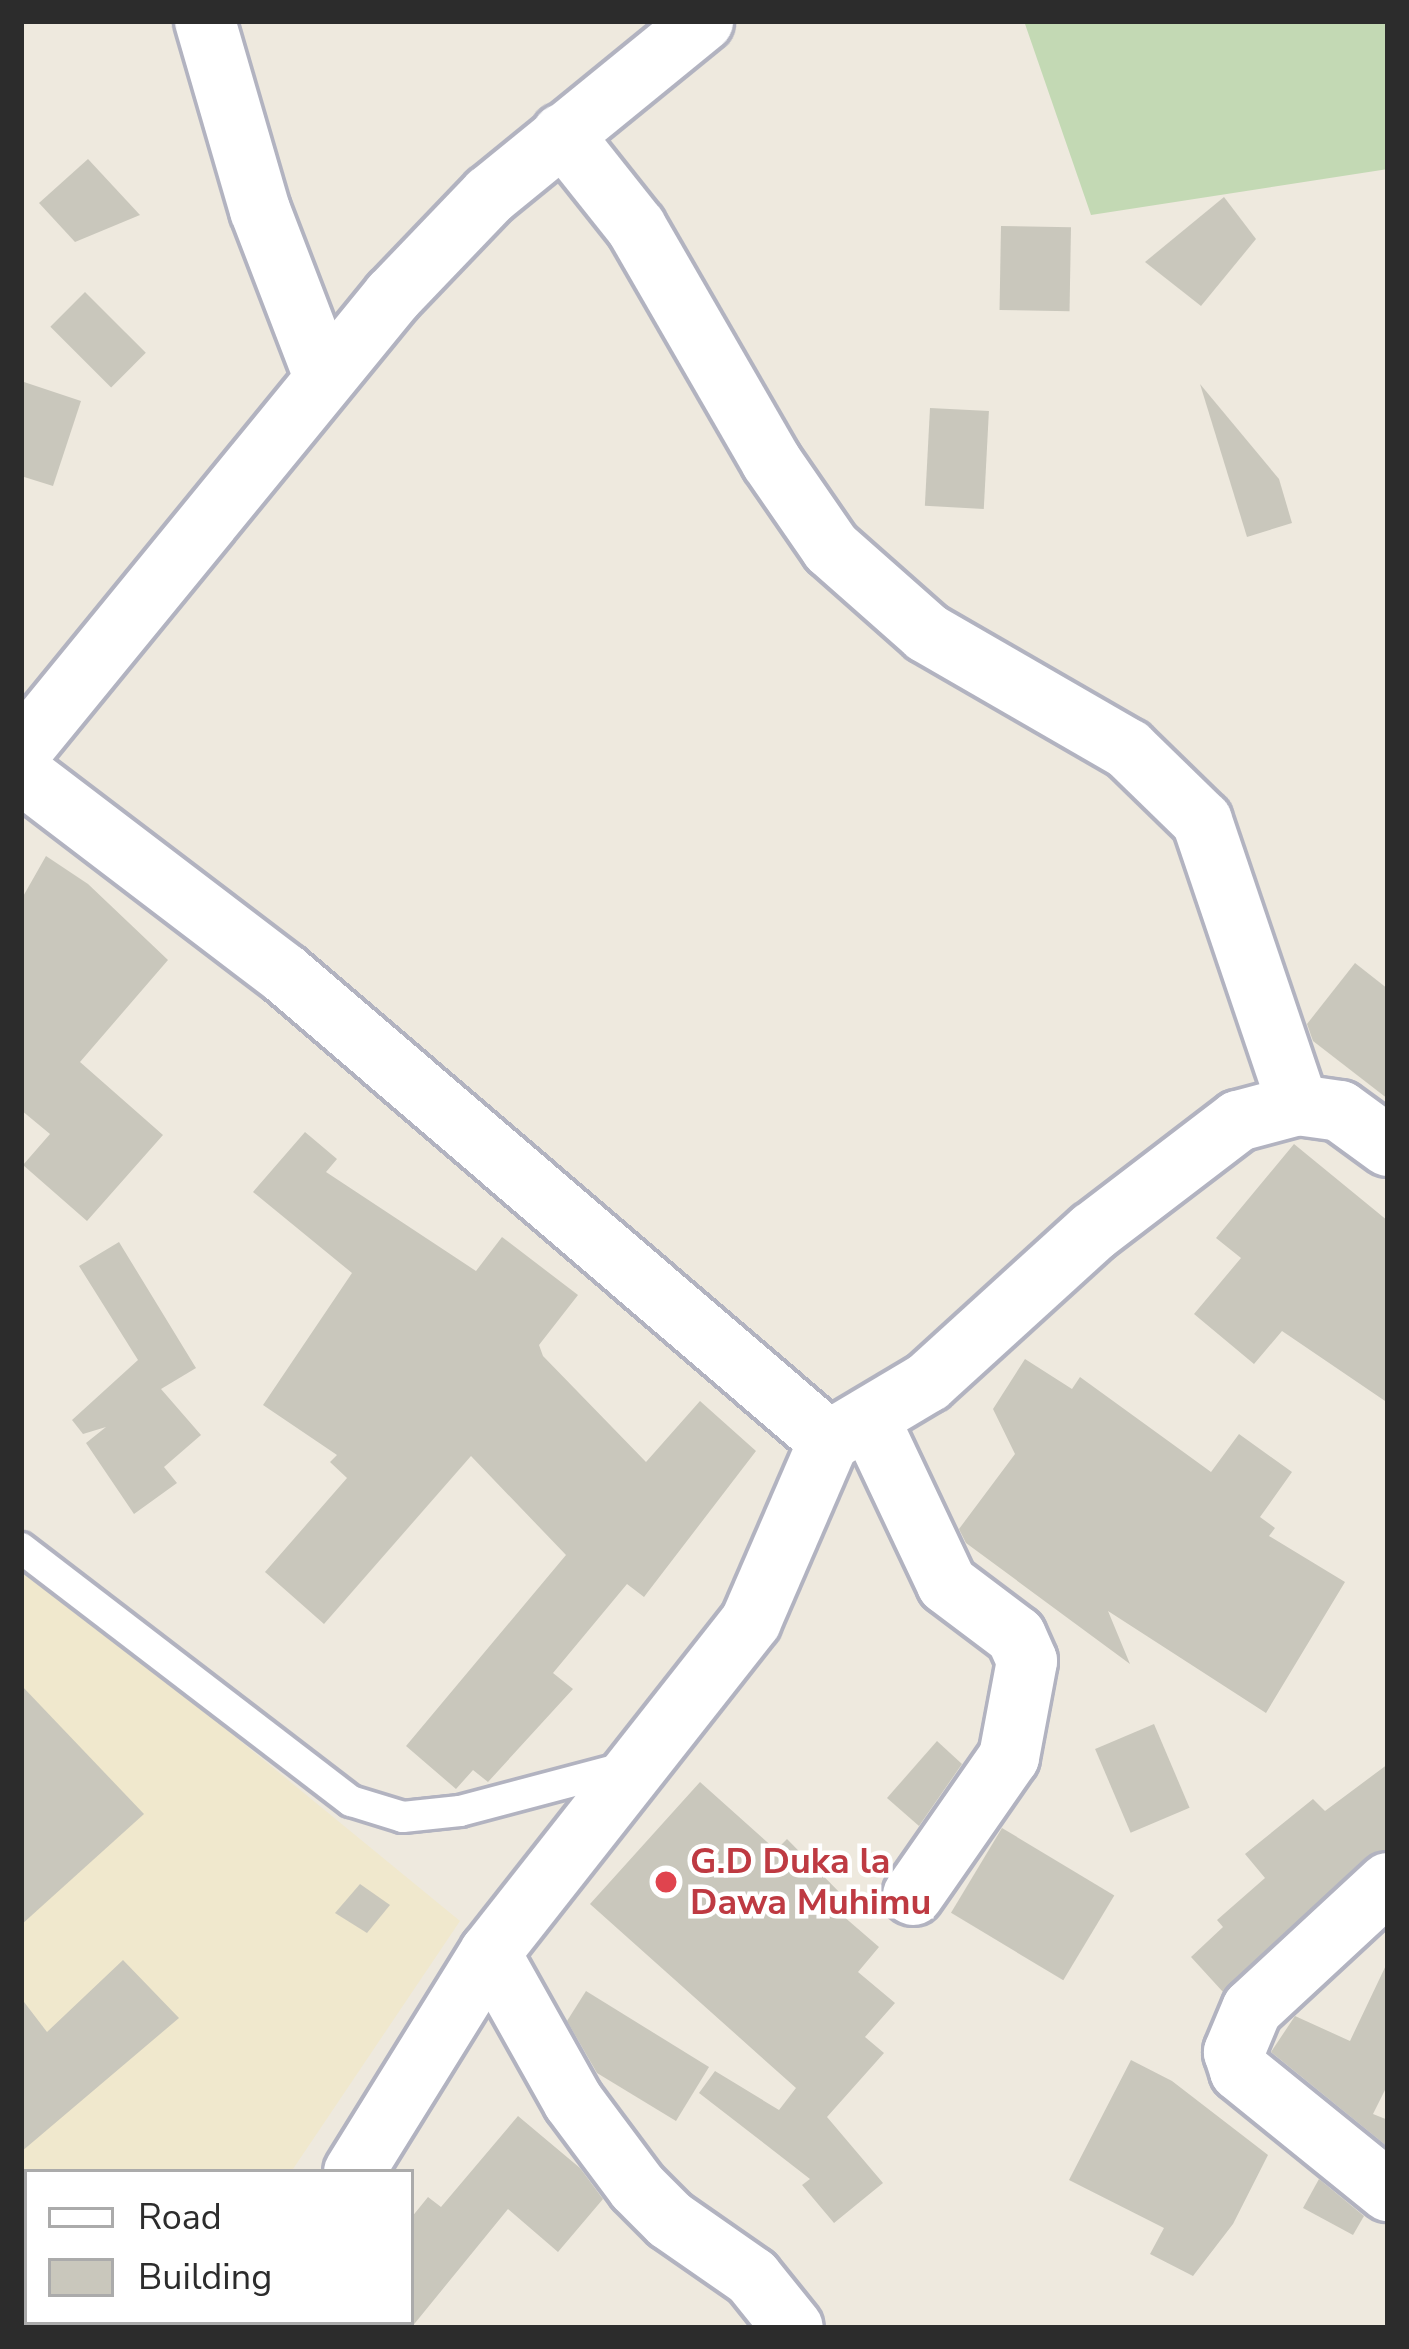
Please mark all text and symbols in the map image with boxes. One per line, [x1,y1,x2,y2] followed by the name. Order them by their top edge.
[690,1839,931,1924] place label: G.D Duka la Dawa Muhimu
[653,1869,679,1895] marker: G.D Duka la Dawa Muhimu
[24,2169,414,2325] legend
[138,2193,222,2242] text: Road
[138,2253,272,2302] text: Building

